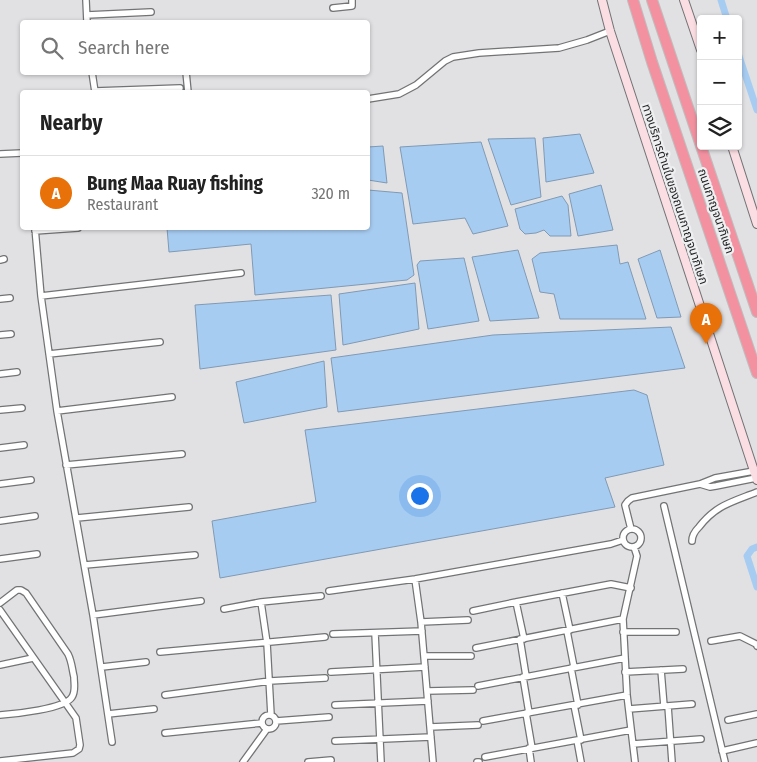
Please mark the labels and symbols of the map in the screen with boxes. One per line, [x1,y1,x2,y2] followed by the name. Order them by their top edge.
[639,102,711,286] street label: ทางบริการด้านในของถนนกาญจนาภิเษก
[695,167,737,255] street label: ถนนกาญจนาภิเษก
[690,303,722,344] pin: A
[407,483,433,509] your location

